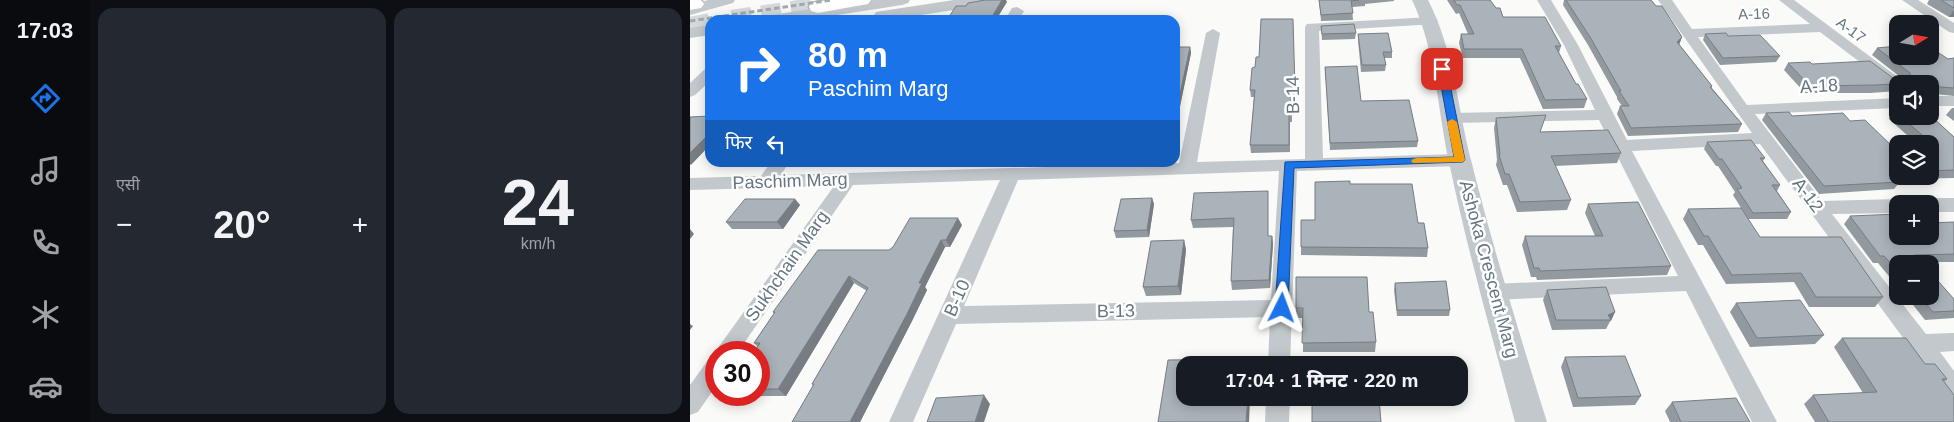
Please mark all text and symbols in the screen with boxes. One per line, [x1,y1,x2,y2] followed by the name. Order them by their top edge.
[1738,4,1770,23] street label: A-16
[1834,13,1869,46] street label: A-17
[1889,15,1939,65] north arrow
[1889,15,1939,305] map controls
[17,18,73,43] text: 17:03
[725,35,790,100] icon: right
[808,35,888,74] text: 80 m
[1421,48,1463,90] pin
[1428,55,1456,83] icon: arrive
[1799,75,1839,97] street label: A-18
[1889,75,1939,125] button: sound
[808,76,949,101] text: Paschim Marg
[1283,76,1303,114] street label: B-14
[28,81,63,116] icon: directions
[762,130,790,158] icon: left
[725,132,752,153] text: फिर
[1889,135,1939,185] button: layers
[28,153,63,188] icon: music
[502,166,574,239] text: 24
[732,169,848,193] street label: Paschim Marg
[1789,174,1827,216] street label: A-12
[116,176,140,193] text: एसी
[1456,178,1522,360] street label: Ashoka Crescent Marg
[1889,195,1939,245] button: +
[213,204,271,246] text: 20°
[742,207,832,325] street label: Sukhchain Marg
[116,209,132,240] text: −
[352,209,368,240] text: +
[28,225,63,260] icon: phone
[521,235,555,252] text: km/h
[1889,255,1939,305] button: −
[940,277,974,319] street label: B-10
[1255,281,1307,333] position arrow
[28,297,63,332] icon: climate
[1097,301,1135,321] street label: B-13
[705,341,770,406] speed limit sign: 30
[28,369,63,404] icon: car
[1226,370,1419,391] text: 17:04 · 1 मिनट · 220 m

